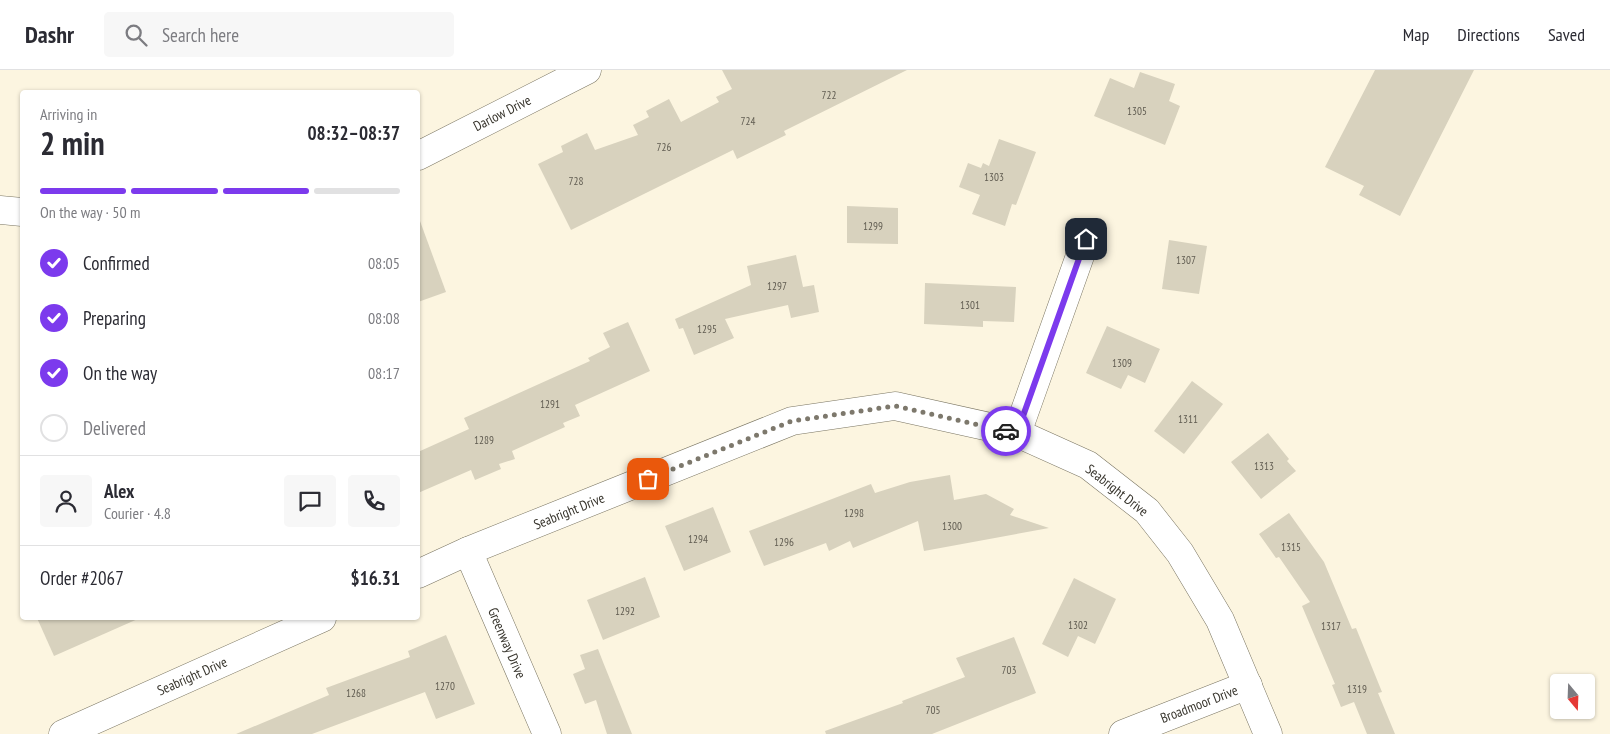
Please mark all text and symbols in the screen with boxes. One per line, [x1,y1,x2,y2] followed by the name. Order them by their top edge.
[104,12,454,57] search box
[25,19,74,50] text: Dashr
[122,21,150,49] icon: search
[162,23,239,47] text: Search here
[1403,23,1429,46] text: Map
[1457,23,1520,46] text: Directions
[1548,23,1585,46] text: Saved
[822,88,836,102] house number: 722
[470,91,534,135] street label: Darlow Drive
[40,104,97,124] text: Arriving in
[1127,104,1147,118] house number: 1305
[741,114,755,128] house number: 724
[307,121,400,145] text: 08:32–08:37
[40,122,105,164] text: 2 min
[657,140,671,154] house number: 726
[984,170,1004,184] house number: 1303
[569,174,583,188] house number: 728
[40,202,140,222] text: On the way · 50 m
[1065,218,1107,260] pin
[863,219,883,233] house number: 1299
[1072,225,1100,253] icon: home
[40,249,68,277] icon: check
[83,251,150,275] text: Confirmed
[368,253,400,273] text: 08:05
[1176,253,1196,267] house number: 1307
[767,279,787,293] house number: 1297
[960,298,980,312] house number: 1301
[40,304,68,332] icon: check
[83,306,146,330] text: Preparing
[368,308,400,328] text: 08:08
[697,322,717,336] house number: 1295
[1112,356,1132,370] house number: 1309
[40,359,68,387] icon: check
[83,361,157,385] text: On the way
[368,363,400,383] text: 08:17
[540,397,560,411] house number: 1291
[981,406,1031,456] courier
[1178,412,1198,426] house number: 1311
[83,416,146,440] text: Delivered
[992,417,1020,445] icon: car
[474,433,494,447] house number: 1289
[627,458,669,500] pin
[1254,459,1274,473] house number: 1313
[1082,460,1152,520] street label: Seabright Drive
[634,465,662,493] icon: bag
[40,475,92,527] button: person
[284,475,336,527] button: chat
[348,475,400,527] button: phone
[104,479,134,503] text: Alex
[531,489,607,533] street label: Seabright Drive
[104,503,171,523] text: Courier · 4.8
[844,506,864,520] house number: 1298
[942,519,962,533] house number: 1300
[688,532,708,546] house number: 1294
[774,535,794,549] house number: 1296
[1281,540,1301,554] house number: 1315
[40,566,124,590] text: Order #2067
[351,566,400,590] text: $16.31
[615,604,635,618] house number: 1292
[484,605,530,681] street label: Greenway Drive
[1068,618,1088,632] house number: 1302
[1321,619,1341,633] house number: 1317
[154,652,230,699] street label: Seabright Drive
[1002,663,1016,677] house number: 703
[1550,674,1595,719] north arrow
[1550,674,1595,719] map controls
[435,679,455,693] house number: 1270
[1158,681,1241,727] street label: Broadmoor Drive
[1347,682,1367,696] house number: 1319
[346,686,366,700] house number: 1268
[926,703,940,717] house number: 705

